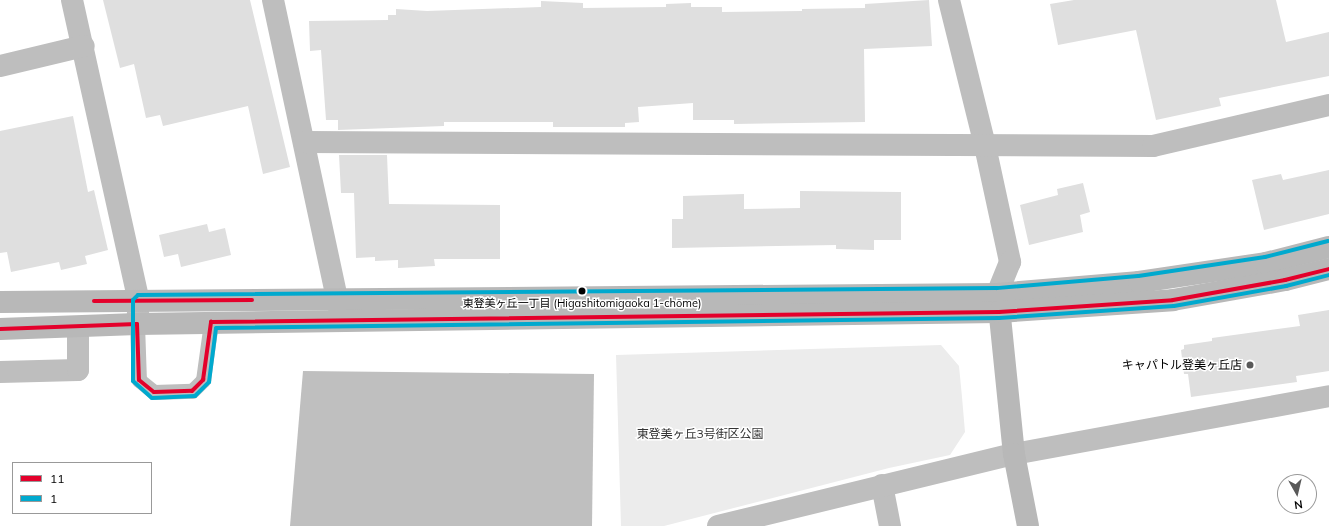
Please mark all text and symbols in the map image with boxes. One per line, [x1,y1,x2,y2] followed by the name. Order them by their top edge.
[577,286,587,296] marker: 東登美ヶ丘一丁目 (Higashitomigaoka 1-chōme)
[463,296,701,310] place label: 東登美ヶ丘一丁目 (Higashitomigaoka 1-chōme)
[1122,358,1242,372] place label: キャパトル登美ヶ丘店
[1245,360,1255,370] marker: キャパトル登美ヶ丘店
[636,427,764,441] park label: 東登美ヶ丘3号街区公園
[12,462,152,514] legend
[50,471,64,486] text: 11
[1277,474,1317,514] north arrow
[50,491,57,506] text: 1
[1293,497,1304,512] text: N

